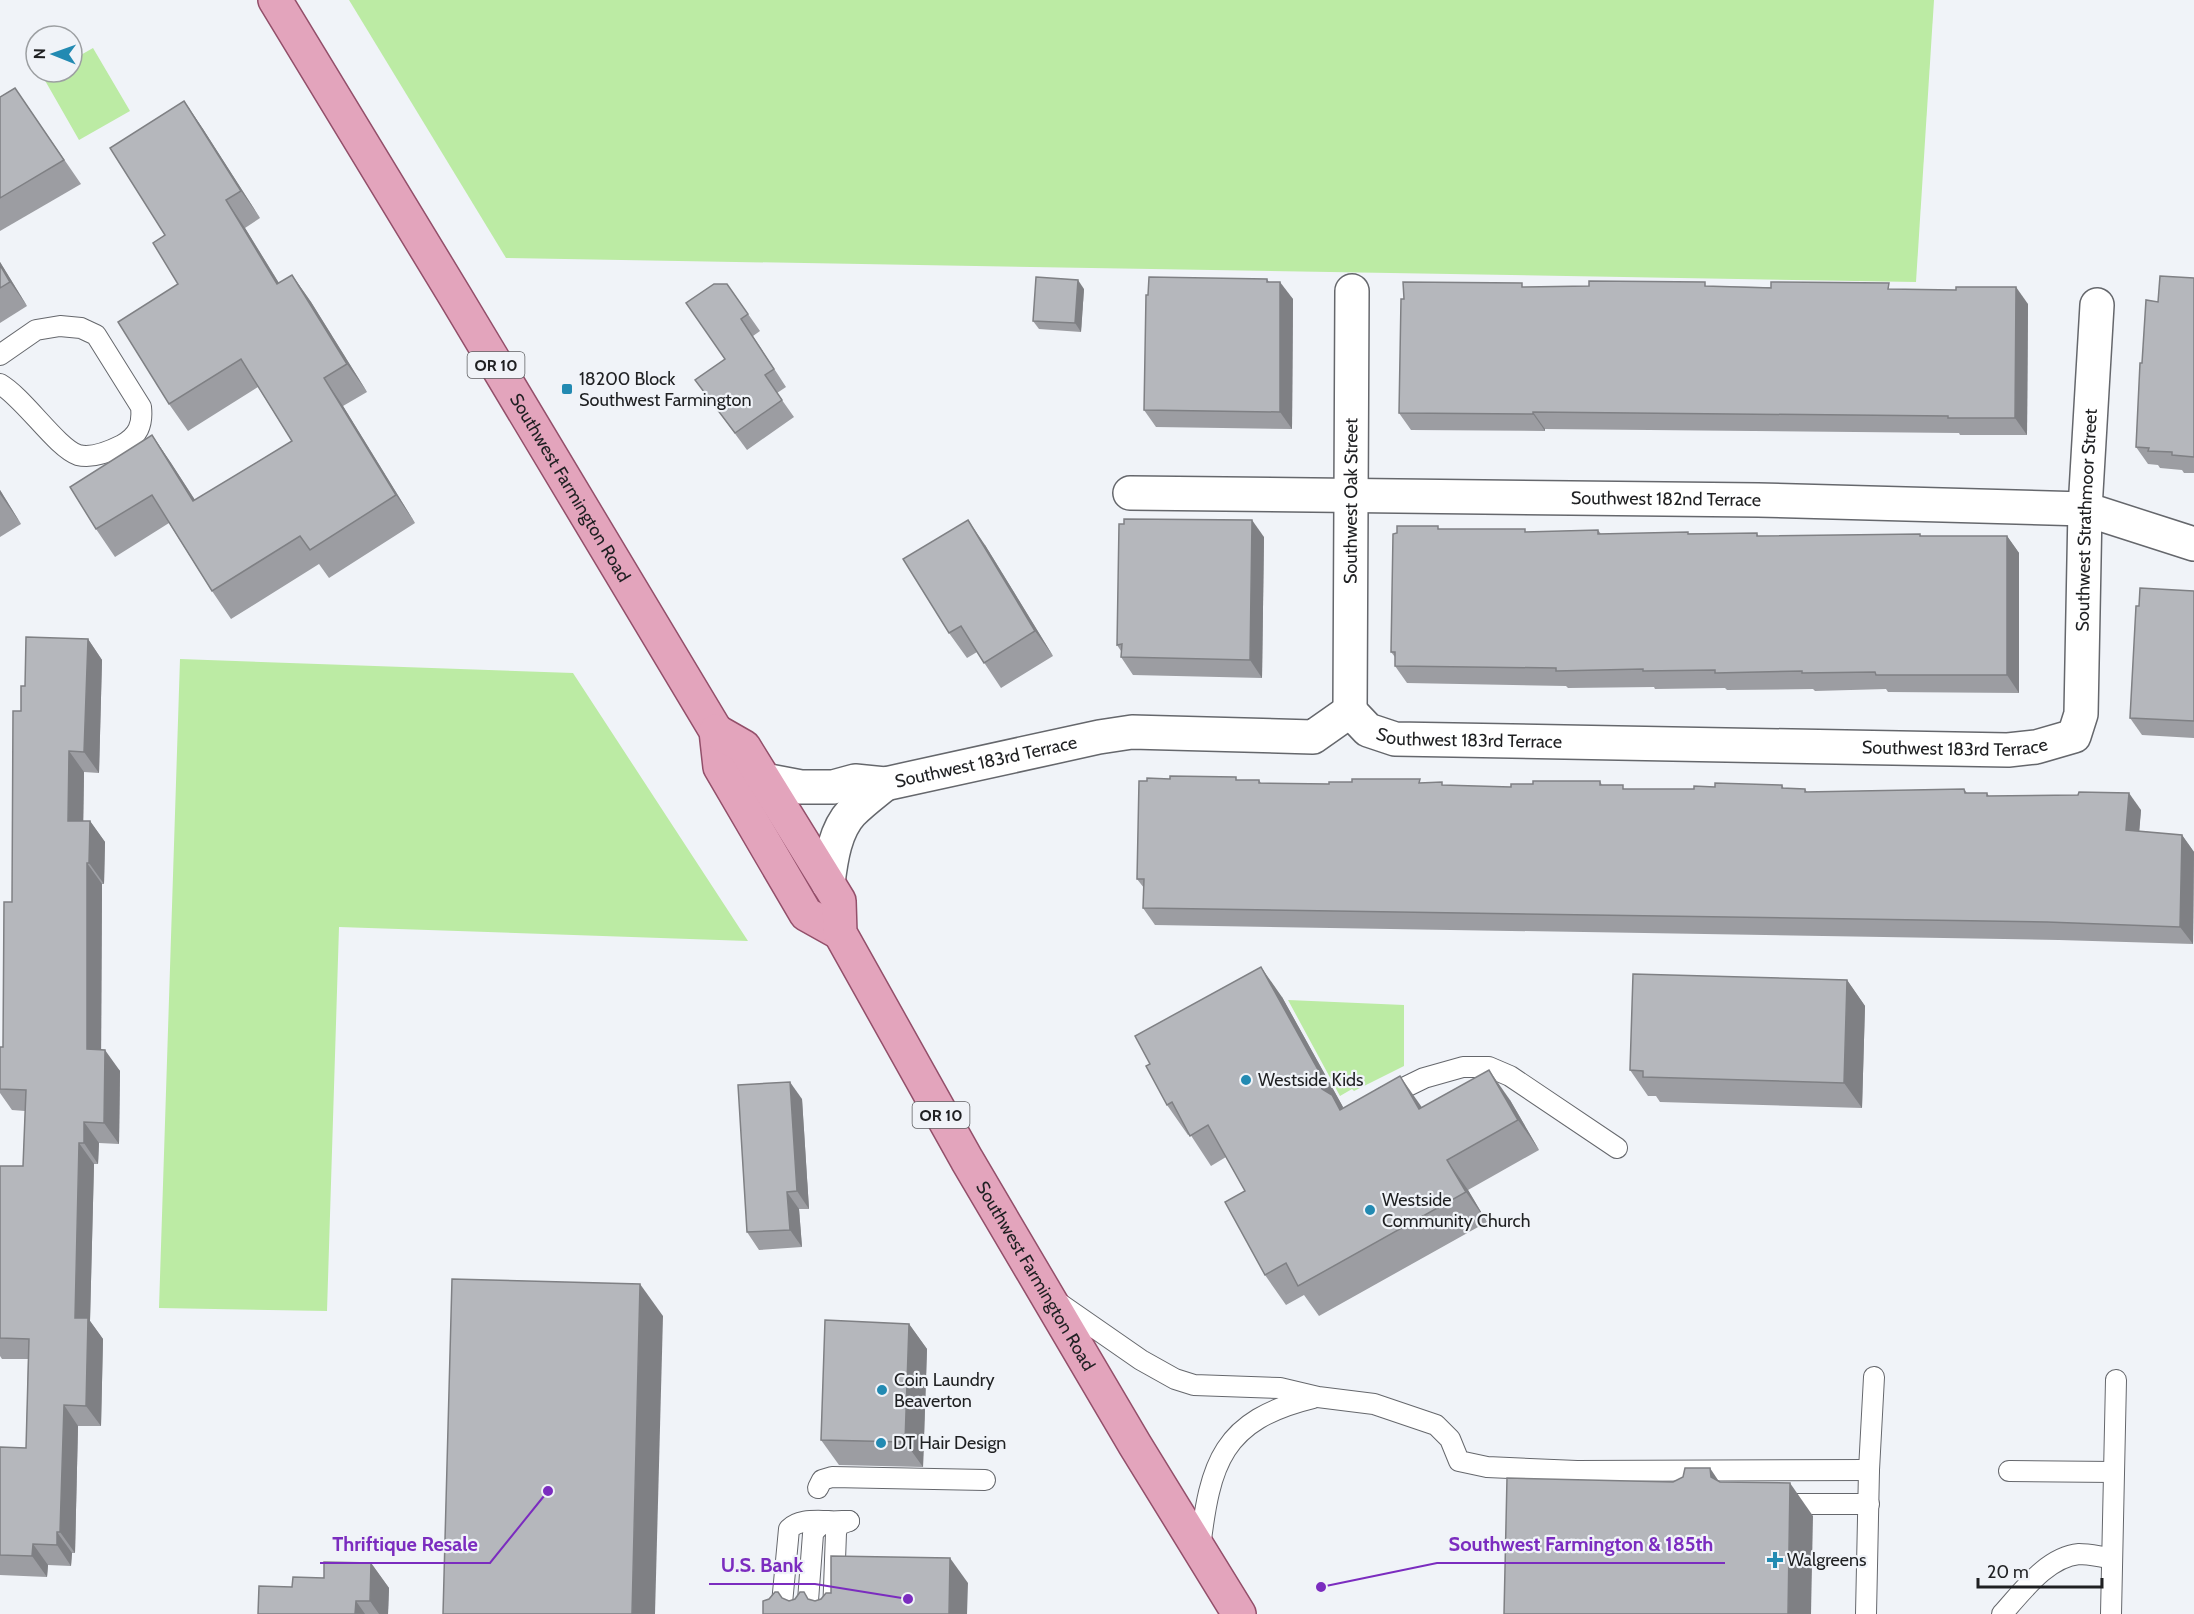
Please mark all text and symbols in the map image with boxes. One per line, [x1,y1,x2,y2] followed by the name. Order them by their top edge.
[24,24,84,84] north arrow
[30,48,49,60] text: N
[468,352,524,378] road number: OR 10
[579,368,752,411] place label: 18200 Block Southwest Farmington
[560,382,574,396] marker: 18200 Block Southwest Farmington
[505,390,635,586] street label: Southwest Farmington Road
[2072,408,2102,632] street label: Southwest Strathmoor Street
[1340,418,1362,584] street label: Southwest Oak Street
[1571,487,1761,511] street label: Southwest 182nd Terrace
[1373,723,1562,753] street label: Southwest 183rd Terrace
[893,731,1079,793] street label: Southwest 183rd Terrace
[1862,733,2050,761] street label: Southwest 183rd Terrace
[1258,1069,1363,1091] place label: Westside Kids
[1239,1073,1253,1087] marker: Westside Kids
[912,1102,970,1128] road number: OR 10
[971,1177,1100,1375] street label: Southwest Farmington Road
[1382,1189,1530,1232] place label: Westside Community Church
[1363,1203,1377,1217] marker: Westside Community Church
[894,1369,995,1412] place label: Coin Laundry Beaverton
[875,1383,889,1397] marker: Coin Laundry Beaverton
[893,1432,1006,1454] place label: DT Hair Design
[874,1436,888,1450] marker: DT Hair Design
[320,1525,490,1563] callout: Thriftique Resale
[1437,1525,1725,1563] callout: Southwest Farmington & 185th
[332,1532,478,1556] text: Thriftique Resale
[1449,1532,1713,1556] text: Southwest Farmington & 185th
[709,1546,815,1584] callout: U.S. Bank
[1787,1549,1867,1571] place label: Walgreens
[1978,1551,2102,1589] scale bar
[721,1553,803,1577] text: U.S. Bank
[1768,1553,1782,1567] marker: Walgreens
[1987,1561,2029,1583] text: 20 m

